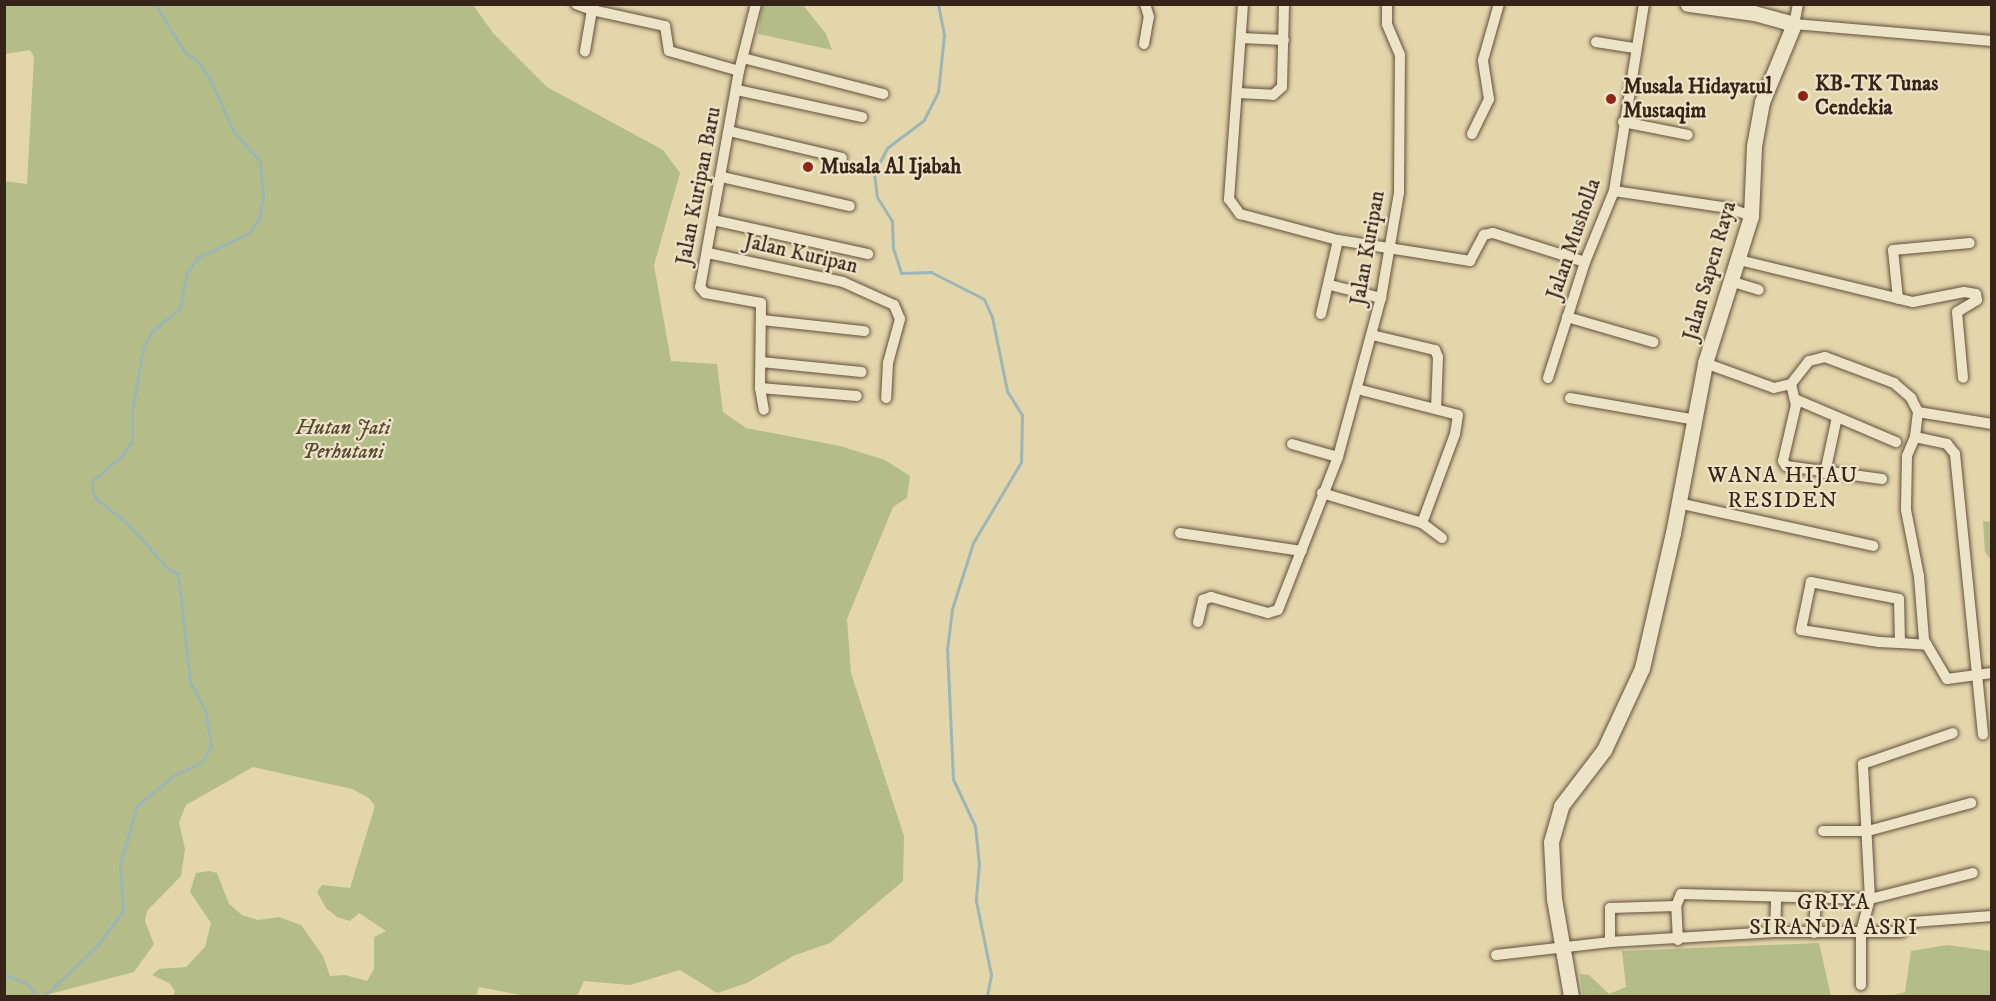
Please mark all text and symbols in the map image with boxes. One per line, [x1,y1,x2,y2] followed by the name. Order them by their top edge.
[1815,71,1938,121] place label: KB-TK Tunas Cendekia
[1623,74,1772,124] place label: Musala Hidayatul Mustaqim
[1796,89,1810,103] marker: KB-TK Tunas Cendekia
[1604,92,1618,106] marker: Musala Hidayatul Mustaqim
[671,105,727,267] street label: Jalan Kuripan Baru
[820,154,961,180] place label: Musala Al Ijabah
[801,160,815,174] marker: Musala Al Ijabah
[1542,175,1606,303] street label: Jalan Musholla
[1346,189,1390,307] street label: Jalan Kuripan
[1678,198,1742,344] street label: Jalan Sapen Raya
[742,229,860,279] street label: Jalan Kuripan
[296,415,390,465] park label: Hutan Jati Perhutani
[1707,462,1859,514] district label: WANA HIJAU RESIDEN
[1749,889,1919,940] district label: GRIYA SIRANDA ASRI

